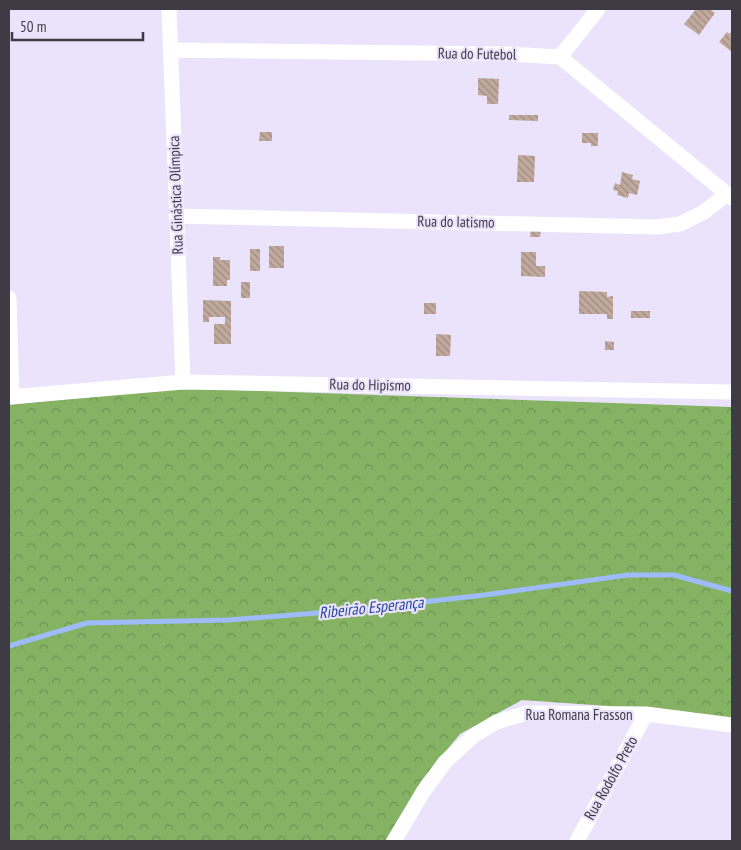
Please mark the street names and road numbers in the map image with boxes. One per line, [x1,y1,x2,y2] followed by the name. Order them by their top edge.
[438,43,517,64] street label: Rua do Futebol
[164,135,187,255] street label: Rua Ginástica Olímpica
[417,211,495,232] street label: Rua do Iatismo
[329,374,411,395] street label: Rua do Hipismo
[525,705,633,724] street label: Rua Romana Frasson
[580,732,641,823] street label: Rua Rodolfo Preto

